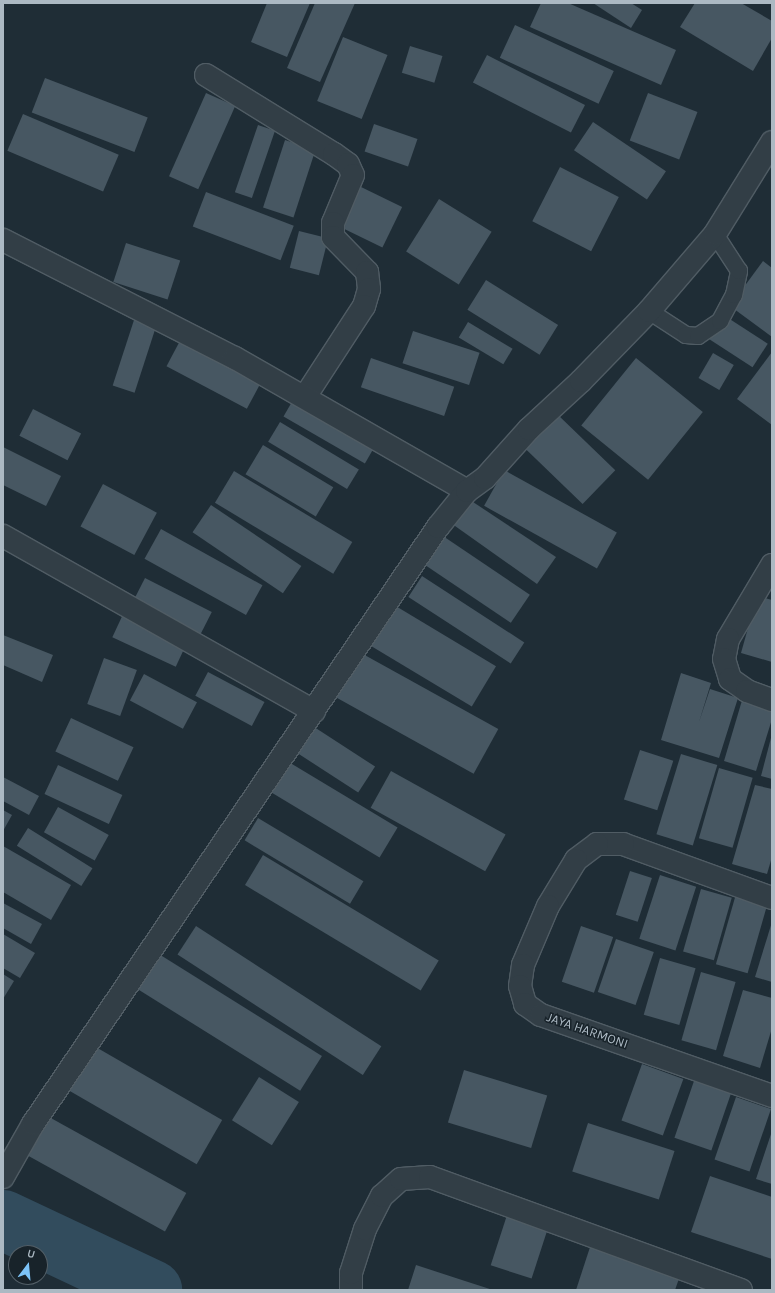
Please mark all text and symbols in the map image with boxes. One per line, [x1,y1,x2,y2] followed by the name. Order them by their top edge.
[544,1010,630,1052] street label: JAYA HARMONI
[8,1245,48,1285] north arrow
[26,1247,37,1261] text: U

